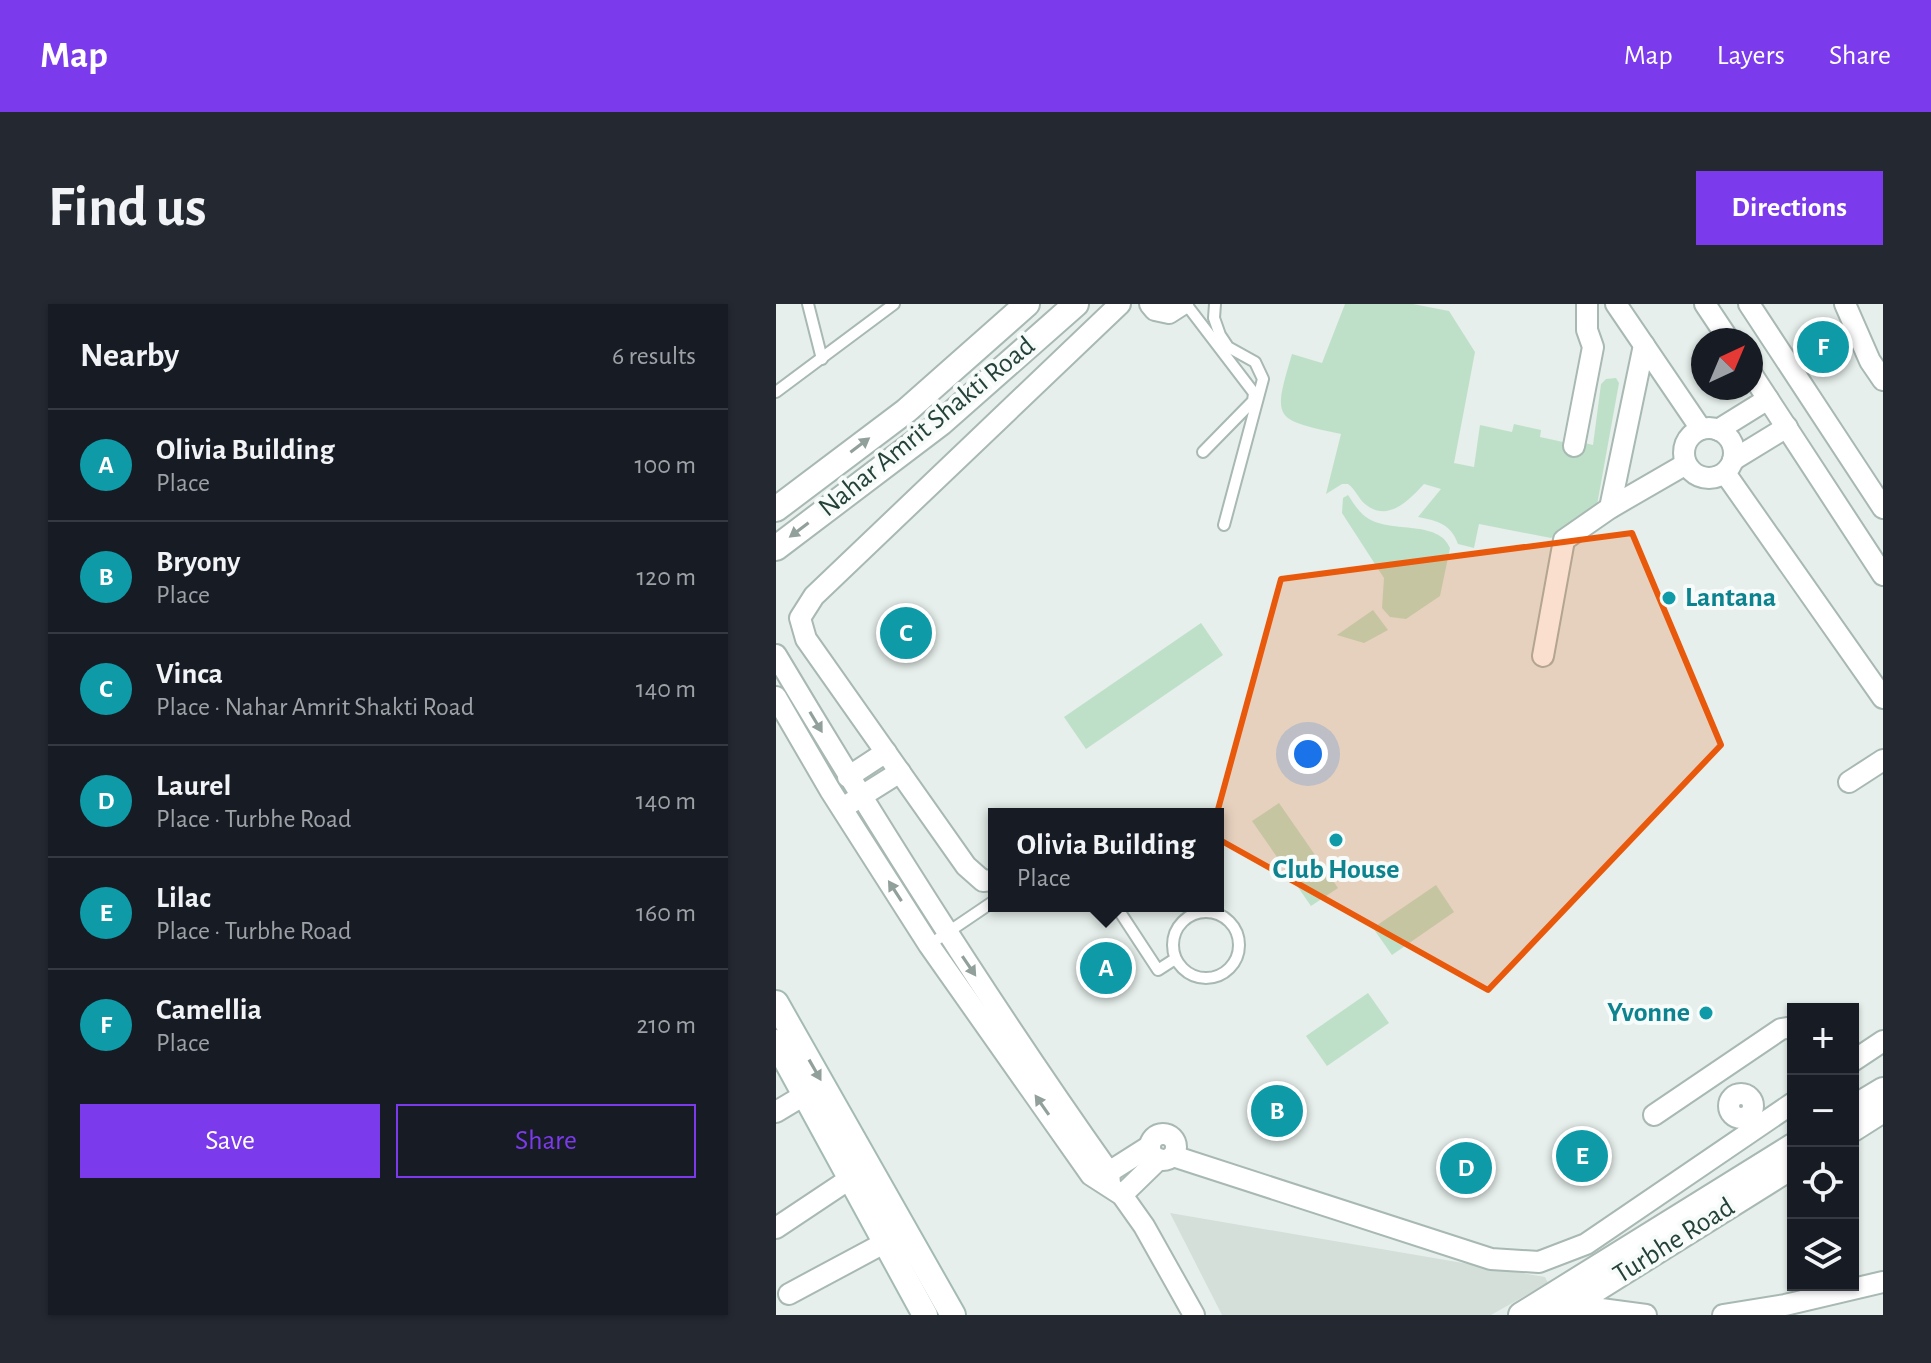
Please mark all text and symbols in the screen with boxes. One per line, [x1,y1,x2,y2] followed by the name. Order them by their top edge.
[40,37,108,75] text: Map
[1624,42,1673,70] text: Map
[1717,42,1785,70] text: Layers
[1829,42,1891,70] text: Share
[1696,171,1883,245] button: Directions
[48,180,206,236] text: Find us
[1797,317,1849,377] pin: F
[1691,328,1763,400] north arrow
[814,331,1040,523] street label: Nahar Amrit Shakti Road
[80,339,179,373] text: Nearby
[612,343,696,369] text: 6 results
[156,435,334,465] text: Olivia Building
[850,438,871,453] one-way arrow
[98,452,114,478] text: A
[635,452,696,478] text: 100 m
[156,470,210,496] text: Place
[789,522,810,538] one-way arrow
[156,547,240,577] text: Bryony
[98,564,114,590] text: B
[636,564,696,590] text: 120 m
[156,582,210,608] text: Place
[1685,584,1776,612] place label: Lantana
[1660,589,1678,607] marker: Lantana
[880,603,932,663] pin: C
[156,659,223,689] text: Vinca
[99,676,113,702] text: C
[636,676,696,702] text: 140 m
[156,694,474,720] text: Place · Nahar Amrit Shakti Road
[809,711,823,733] one-way arrow
[1288,734,1328,774] your location
[156,771,231,801] text: Laurel
[97,788,115,814] text: D
[636,788,696,814] text: 140 m
[156,806,352,832] text: Place · Turbhe Road
[988,808,1224,912] popup
[1017,830,1195,860] text: Olivia Building
[1327,831,1345,849] marker: Club House
[1273,856,1399,884] place label: Club House
[1017,865,1071,891] text: Place
[888,880,902,902] one-way arrow
[156,883,211,913] text: Lilac
[99,900,113,926] text: E
[636,900,696,926] text: 160 m
[156,918,352,944] text: Place · Turbhe Road
[1080,938,1132,998] pin: A
[961,956,976,977] one-way arrow
[156,995,262,1025] text: Camellia
[1607,999,1690,1027] place label: Yvonne
[1787,1003,1859,1291] map controls
[1787,1003,1859,1075] button: +
[1697,1004,1715,1022] marker: Yvonne
[100,1012,112,1038] text: F
[636,1012,696,1038] text: 210 m
[156,1030,210,1056] text: Place
[808,1059,821,1082] one-way arrow
[1787,1075,1859,1147] button: −
[1251,1081,1303,1141] pin: B
[1035,1094,1050,1115] one-way arrow
[80,1104,380,1178] button: Save
[396,1104,696,1178] button: Share
[1556,1126,1608,1186] pin: E
[1440,1138,1492,1198] pin: D
[1787,1147,1859,1219] button: locate
[1609,1193,1739,1289] street label: Turbhe Road
[1787,1219,1859,1291] button: layers

